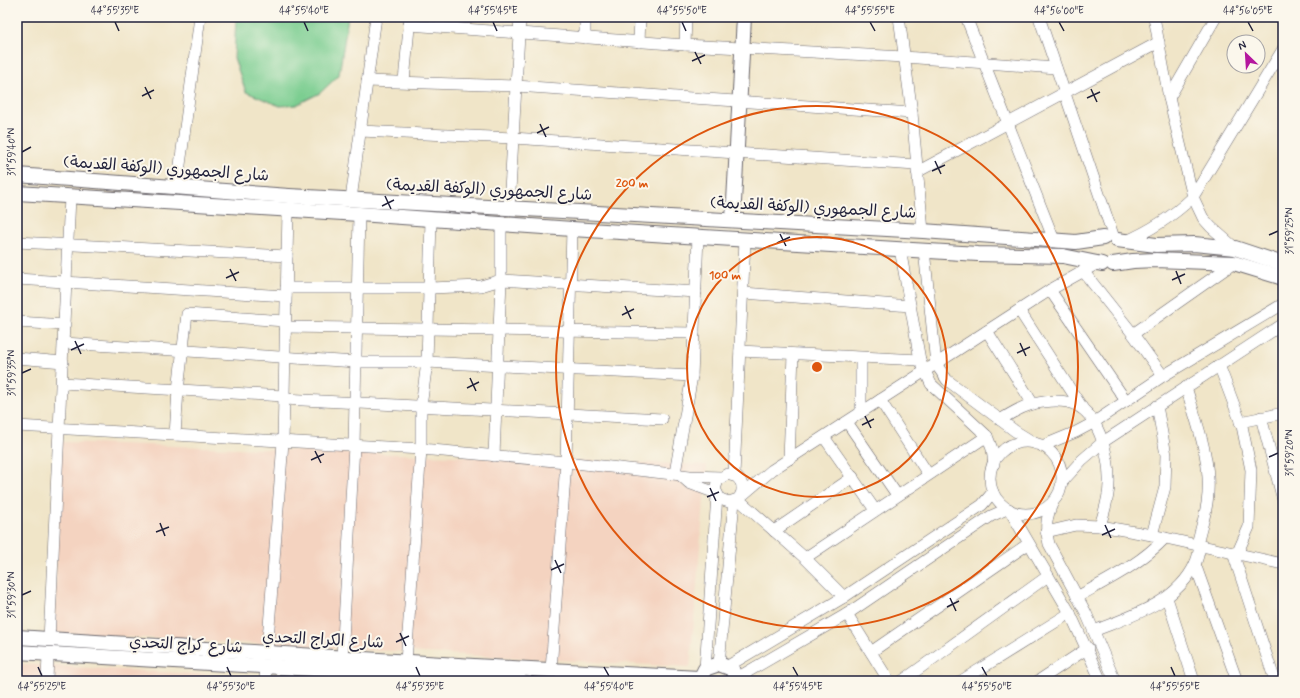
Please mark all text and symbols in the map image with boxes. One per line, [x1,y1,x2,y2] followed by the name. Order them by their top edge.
[91,4,139,18] text: 44°55'35"E
[279,4,329,18] text: 44°55'40"E
[468,4,518,18] text: 44°55'45"E
[657,4,707,18] text: 44°55'50"E
[845,4,895,18] text: 44°55'55"E
[1034,4,1084,18] text: 44°56'00"E
[1223,4,1273,18] text: 44°56'05"E
[1226,34,1266,74] north arrow
[1236,38,1248,54] text: N
[5,128,19,176] text: 31°59'40"N
[62,151,270,187] street label: شارع الجمهوري (الوكفة القديمة)
[385,174,593,206] street label: شارع الجمهوري (الوكفة القديمة)
[616,176,649,192] text: 200 m
[709,192,917,224] street label: شارع الجمهوري (الوكفة القديمة)
[1283,207,1297,254] text: 31°59'25"N
[709,268,742,284] text: 100 m
[5,349,19,396] text: 31°59'35"N
[810,360,824,374] centre of rings
[1283,429,1297,477] text: 31°59'20"N
[5,571,19,618] text: 31°59'30"N
[262,626,384,654] street label: شارع الكراج التحدي
[129,632,243,658] street label: شارع كراج التحدي
[18,680,66,694] text: 44°55'25"E
[207,680,255,694] text: 44°55'30"E
[396,680,444,694] text: 44°55'35"E
[584,680,634,694] text: 44°55'40"E
[773,680,823,694] text: 44°55'45"E
[962,680,1012,694] text: 44°55'50"E
[1150,680,1200,694] text: 44°55'55"E

